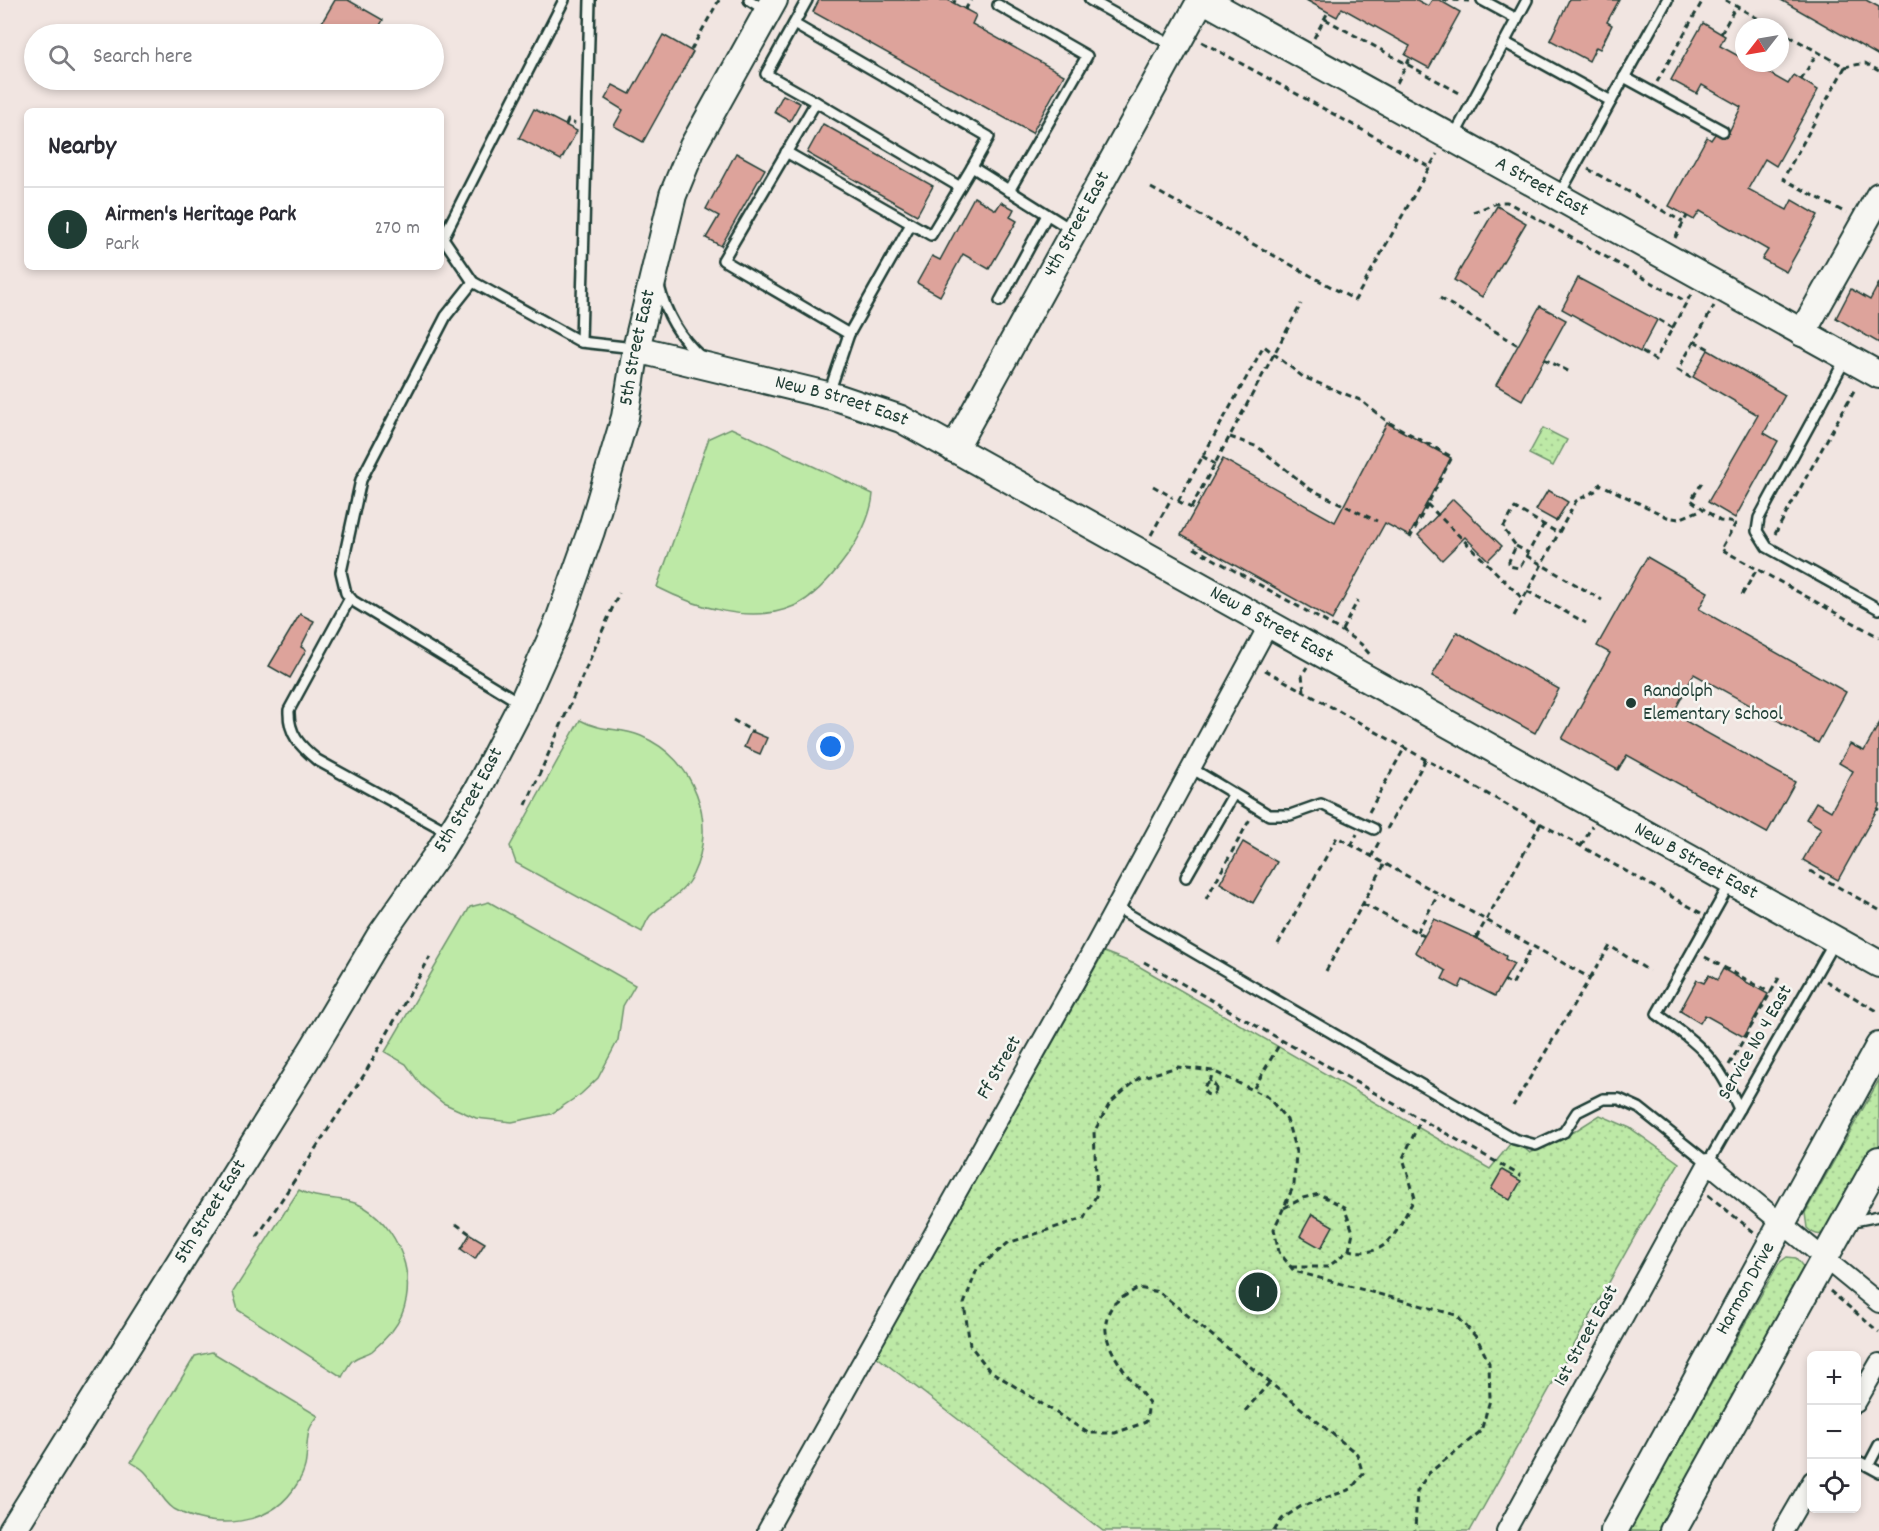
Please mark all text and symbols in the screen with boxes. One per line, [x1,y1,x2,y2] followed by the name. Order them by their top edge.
[1735,18,1789,72] north arrow
[24,24,444,90] search box
[45,41,78,74] icon: search
[93,42,192,73] text: Search here
[48,129,116,166] text: Nearby
[1490,150,1593,225] street label: A Street East
[1037,167,1118,283] street label: 4th Street East
[105,200,296,231] text: Airmen's Heritage Park
[65,215,70,243] text: 1
[374,215,420,243] text: 270 m
[105,231,139,259] text: Park
[613,287,664,408] street label: 5th Street East
[772,369,914,434] street label: New B Street East
[1204,579,1338,671] street label: New B Street East
[1643,678,1783,729] place label: Randolph Elementary School
[1624,696,1638,710] marker: Randolph Elementary School
[816,732,845,761] your location
[427,743,511,859] street label: 5th Street East
[1629,816,1763,908] street label: New B Street East
[1712,980,1800,1106] street label: Service No 4 East
[971,1031,1029,1105] street label: Ff Street
[168,1155,254,1269] street label: 5th Street East
[1710,1237,1783,1340] street label: Harmon Drive
[1238,1270,1278,1314] pin: 1
[1548,1280,1626,1392] street label: 1st Street East
[1807,1351,1861,1513] map controls
[1807,1351,1861,1405] button: +
[1807,1405,1861,1459] button: −
[1807,1459,1861,1513] button: locate

